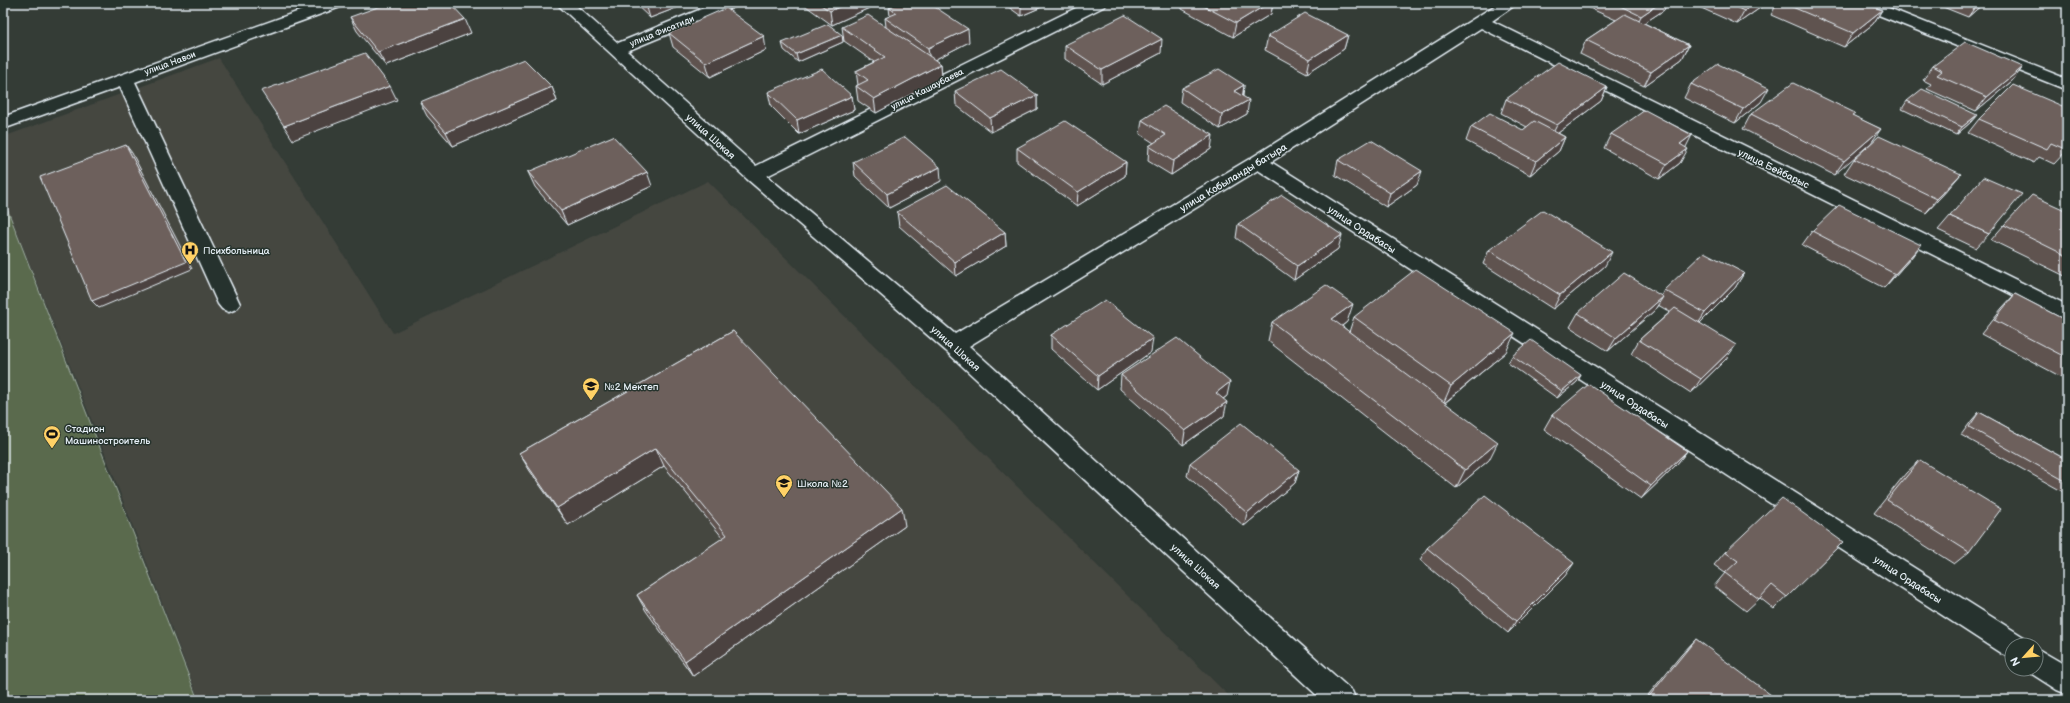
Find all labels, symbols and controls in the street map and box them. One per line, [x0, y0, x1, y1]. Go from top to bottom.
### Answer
street label: улица Фисатиди [628, 13, 696, 49]
street label: улица Навои [143, 49, 197, 78]
street label: улица Кашаубаева [889, 66, 966, 113]
street label: улица Шокая [683, 112, 738, 162]
street label: улица Кобыланды батыра [1178, 141, 1289, 215]
street label: улица Бейбарыс [1736, 146, 1811, 191]
street label: улица Ордабасы [1325, 203, 1398, 256]
hospital icon: Психбольница [180, 240, 200, 265]
place label: Психбольница [203, 245, 270, 257]
street label: улица Шокая [928, 324, 983, 374]
school or university icon: №2 Мектеп [581, 376, 601, 401]
street label: улица Ордабасы [1598, 378, 1671, 431]
place label: №2 Мектеп [604, 381, 659, 393]
place label: Стадион Машиностроитель [65, 423, 150, 447]
sports icon: Стадион Машиностроитель [42, 424, 62, 449]
school or university icon: Школа №2 [774, 473, 794, 498]
place label: Школа №2 [797, 478, 848, 490]
street label: улица Шокая [1168, 542, 1223, 592]
street label: улица Ордабасы [1871, 553, 1944, 606]
north arrow [2004, 637, 2044, 677]
text: N [2008, 655, 2023, 668]

